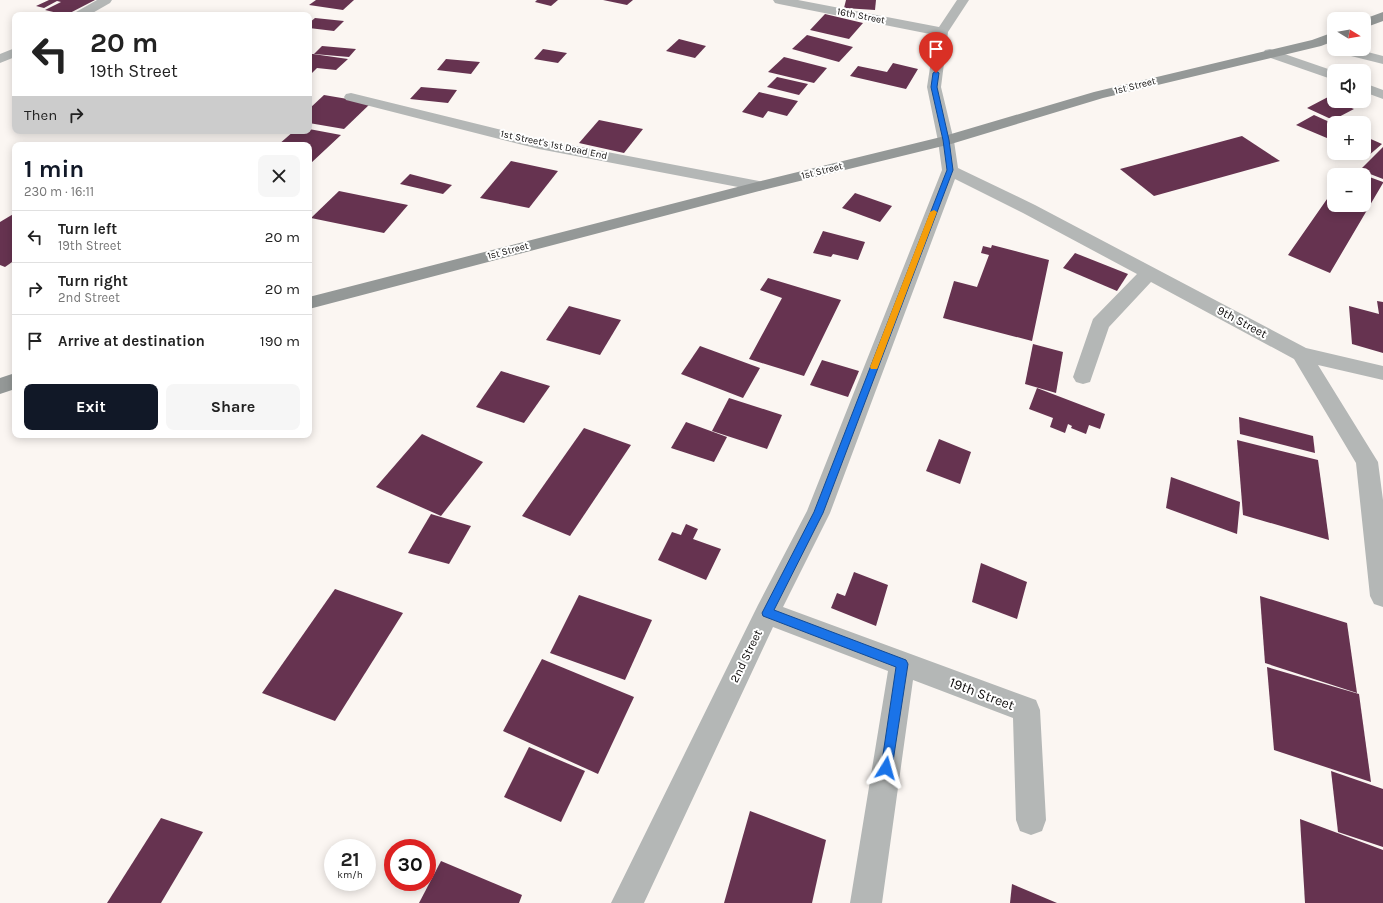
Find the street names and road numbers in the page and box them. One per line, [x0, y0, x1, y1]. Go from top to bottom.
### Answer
street label: 16th Street [836, 5, 886, 27]
street label: 1st Street [1113, 75, 1157, 97]
street label: 1st Street's 1st Dead End [499, 128, 609, 162]
street label: 1st Street [800, 160, 844, 182]
street label: 1st Street [486, 240, 530, 262]
street label: 9th Street [1215, 303, 1270, 341]
street label: 2nd Street [727, 627, 765, 685]
street label: 19th Street [947, 674, 1017, 714]

